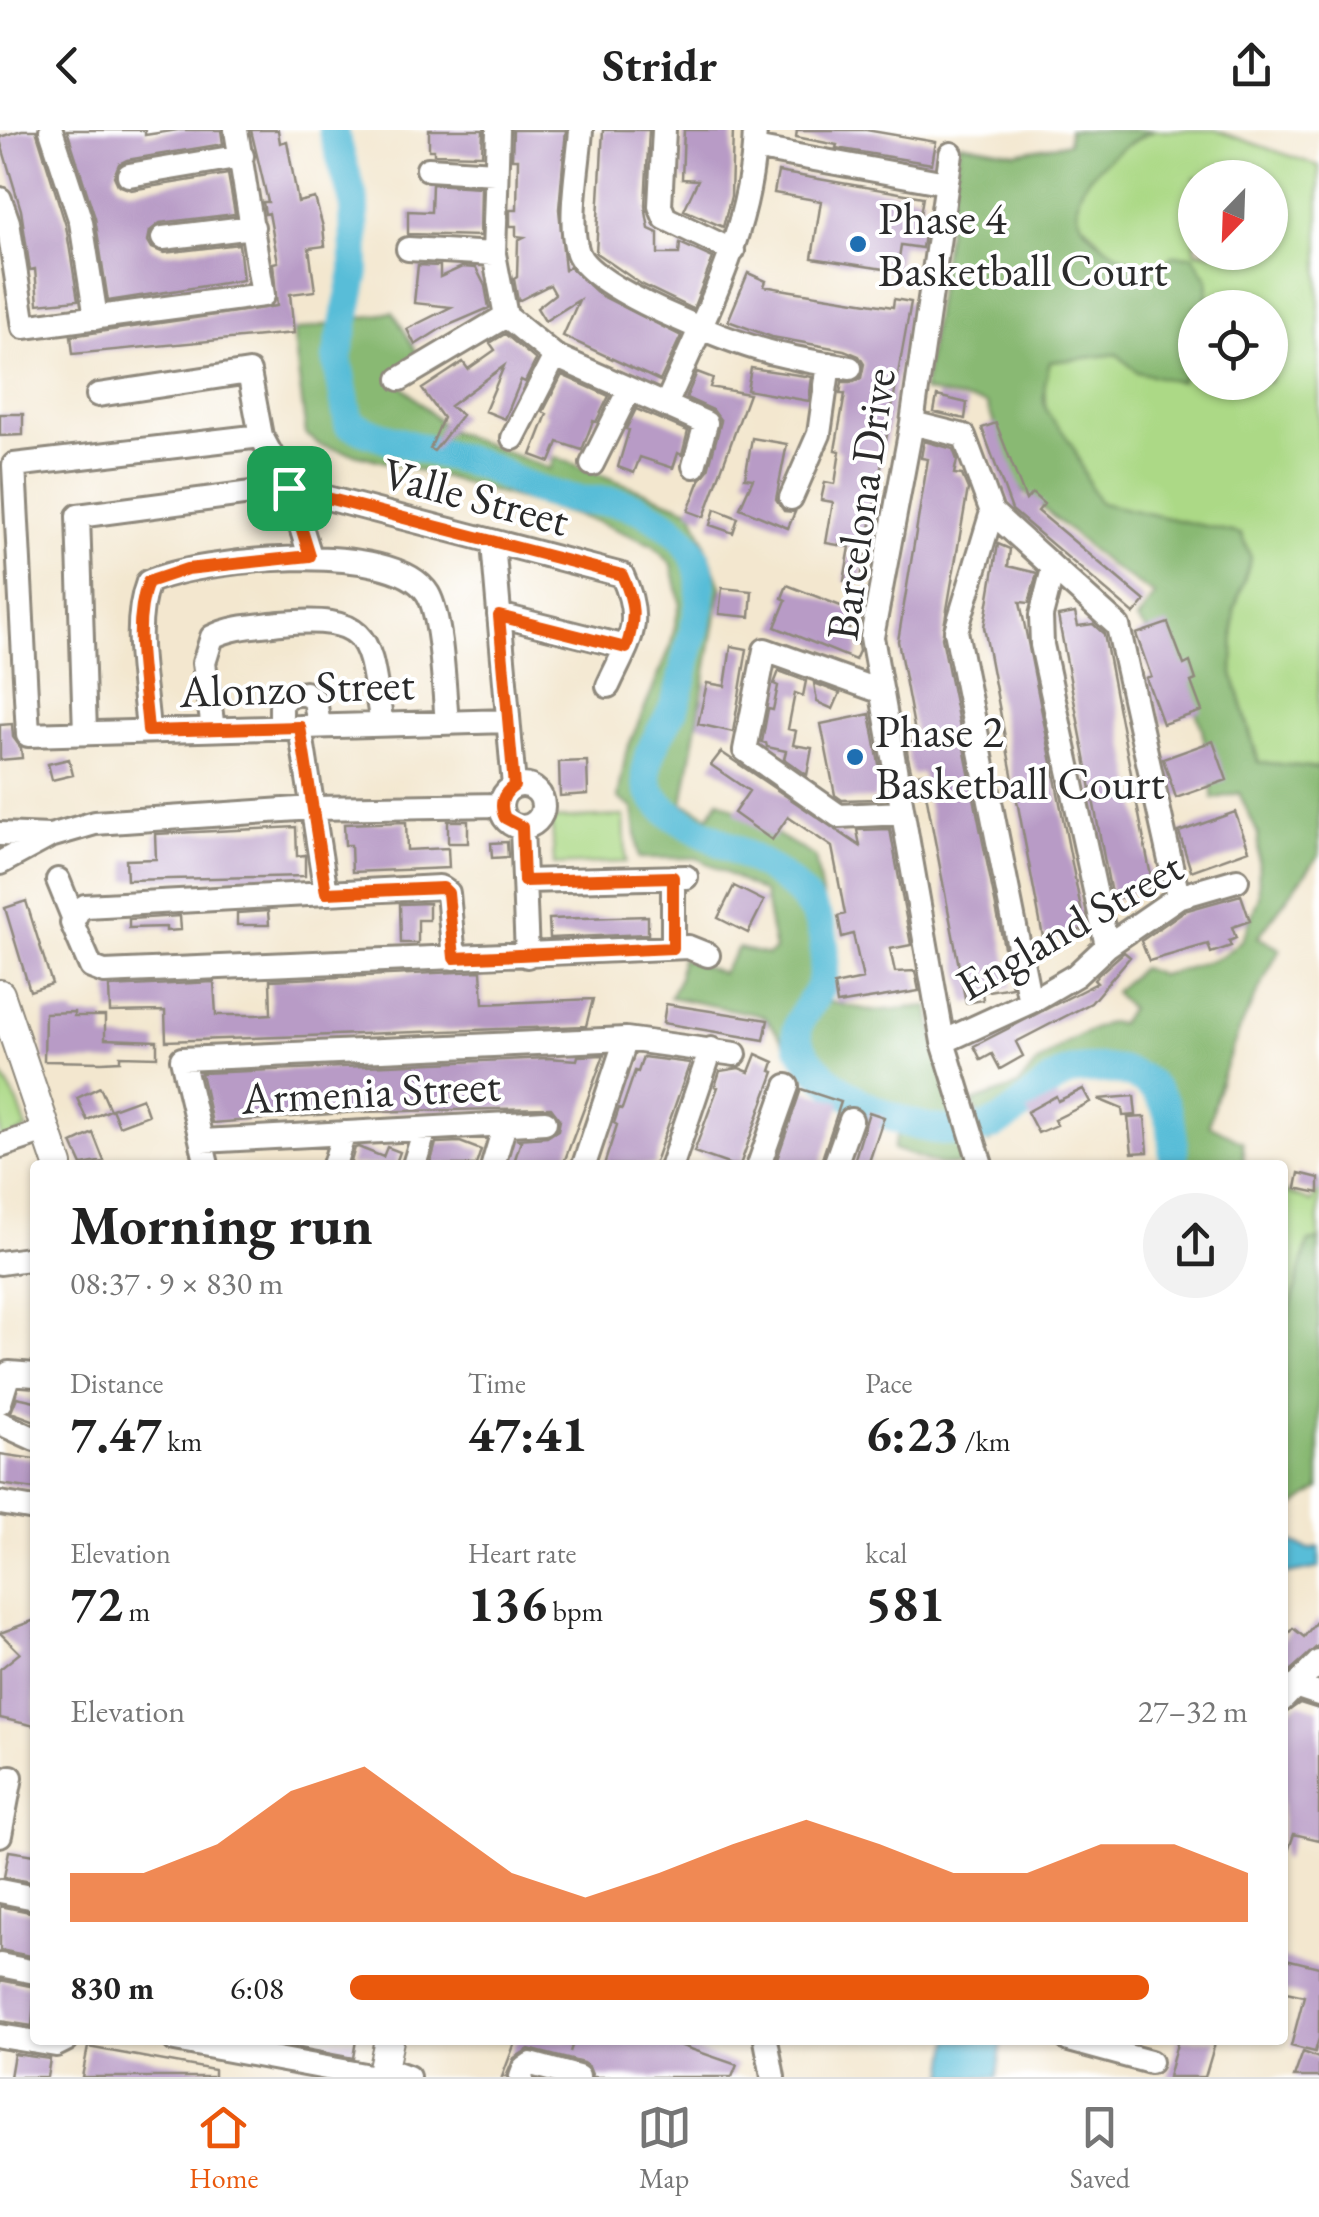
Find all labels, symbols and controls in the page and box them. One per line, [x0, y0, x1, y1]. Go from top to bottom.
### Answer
text: Stridr [602, 36, 717, 94]
icon: back [40, 38, 95, 93]
icon: share [1224, 38, 1279, 93]
north arrow [1178, 160, 1288, 270]
map controls [1178, 160, 1288, 400]
place label: Phase 4 Basketball Court [878, 189, 1168, 299]
marker: Phase 4 Basketball Court [847, 233, 869, 255]
button: locate [1178, 290, 1288, 400]
street label: Barcelona Drive [812, 364, 908, 644]
street label: Valle Street [376, 443, 576, 549]
pin [247, 446, 332, 531]
icon: arrive [262, 461, 317, 516]
street label: Alonzo Street [178, 654, 415, 720]
place label: Phase 2 Basketball Court [875, 702, 1165, 812]
marker: Phase 2 Basketball Court [844, 746, 866, 768]
street label: England Street [945, 837, 1193, 1013]
street label: Armenia Street [239, 1055, 502, 1127]
text: Morning run [70, 1189, 373, 1260]
button: share [1143, 1193, 1248, 1298]
text: 08:37 · 9 × 830 m [70, 1262, 283, 1304]
text: Distance [70, 1365, 164, 1401]
text: Time [468, 1365, 526, 1401]
text: Pace [865, 1365, 912, 1401]
text: 7.47 [70, 1401, 162, 1466]
text: 47:41 [468, 1401, 588, 1466]
text: 6:23 [865, 1401, 959, 1466]
text: km [162, 1423, 202, 1459]
text: /km [959, 1423, 1010, 1459]
text: Elevation [70, 1535, 171, 1571]
text: Heart rate [468, 1535, 576, 1571]
text: kcal [865, 1535, 907, 1571]
text: 72 [70, 1571, 123, 1636]
text: 136 [468, 1571, 547, 1636]
text: 581 [865, 1571, 945, 1636]
text: m [123, 1593, 150, 1629]
text: bpm [547, 1593, 603, 1629]
text: Elevation [70, 1690, 185, 1732]
text: 27–32 m [1138, 1690, 1248, 1732]
text: 830 m [70, 1967, 154, 2009]
text: 6:08 [230, 1967, 284, 2009]
tab: Home [189, 2100, 258, 2196]
tab: Map [637, 2100, 692, 2196]
tab: Saved [1070, 2100, 1130, 2196]

